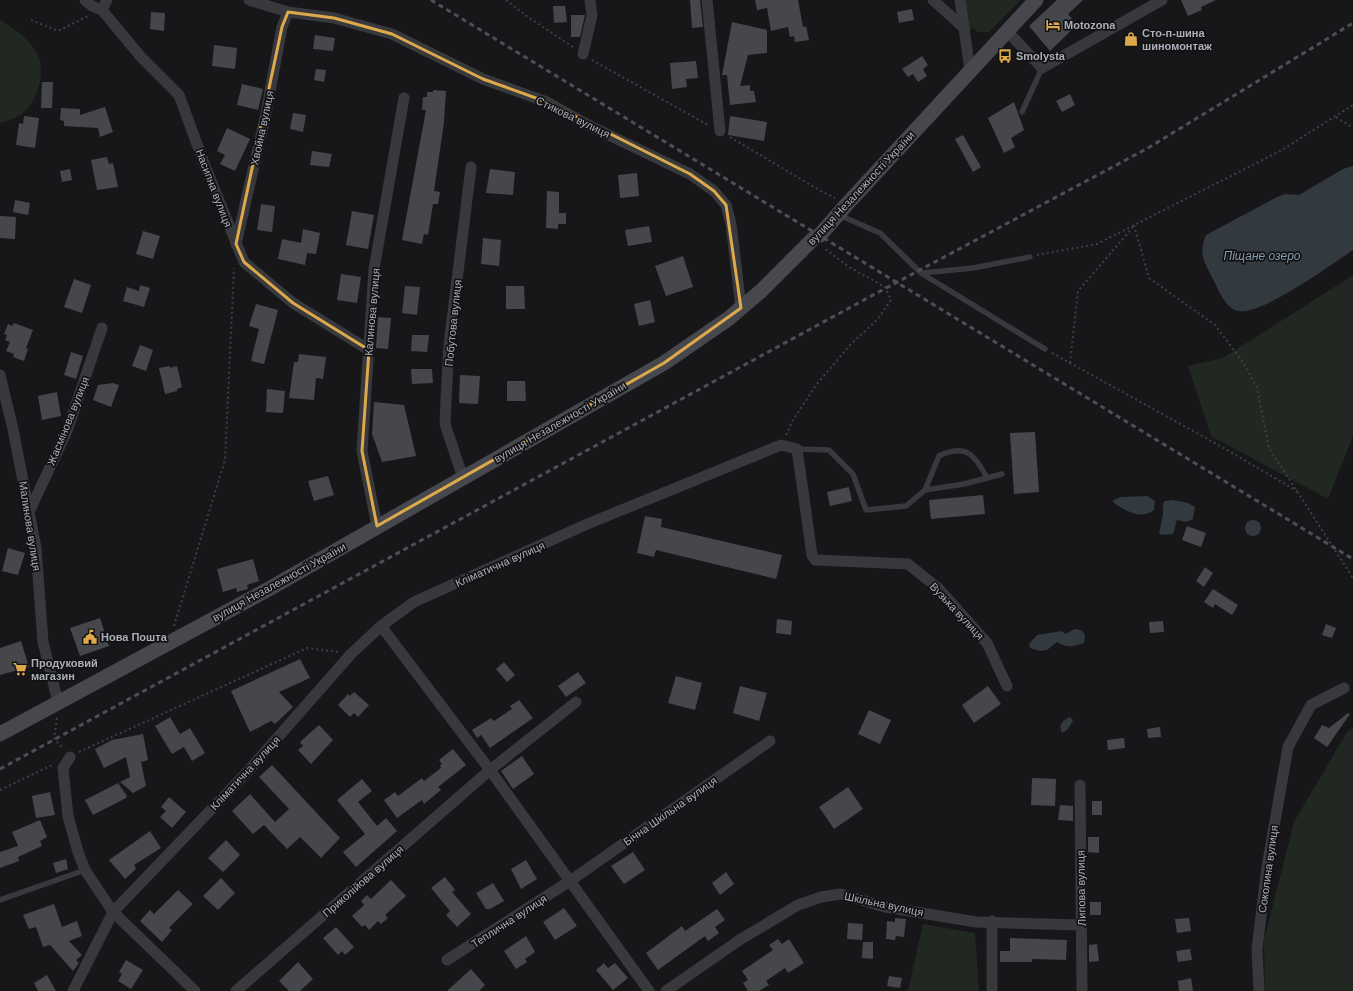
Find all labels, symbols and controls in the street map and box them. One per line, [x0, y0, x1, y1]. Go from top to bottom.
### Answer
hotel icon: Motozona [1045, 17, 1061, 33]
place label: Motozona [1064, 19, 1116, 31]
place label: Сто-п-шина шиномонтаж [1142, 27, 1212, 52]
shop icon: Сто-п-шина шиномонтаж [1123, 31, 1139, 47]
bus stop icon: Smolysta [997, 48, 1013, 64]
place label: Smolysta [1016, 50, 1066, 62]
street label: Хвойна вулиця [248, 89, 276, 167]
street label: Стикова вулиця [534, 94, 612, 140]
street label: вулиця Незалежності України [805, 129, 917, 247]
street label: Насипна вулиця [194, 147, 234, 229]
water label: Піщане озеро [1224, 249, 1301, 263]
street label: Калинова вулиця [362, 268, 382, 356]
street label: Побутова вулиця [442, 279, 464, 367]
street label: Жасмінова вулиця [45, 375, 91, 467]
street label: вулиця Незалежності України [492, 379, 628, 465]
street label: Малинова вулиця [17, 480, 43, 572]
street label: Кліматична вулиця [453, 539, 547, 589]
street label: вулиця Незалежності України [210, 540, 348, 624]
street label: Вузька вулиця [928, 580, 986, 642]
public building icon: Нова Пошта [82, 629, 98, 645]
place label: Нова Пошта [101, 631, 168, 643]
place label: Продуковий магазин [31, 657, 98, 682]
supermarket icon: Продуковий магазин [12, 661, 28, 677]
street label: Кліматична вулиця [208, 734, 282, 812]
street label: Бічна Шкільна вулиця [621, 774, 719, 848]
street label: Соколина вулиця [1256, 824, 1280, 914]
street label: Приколійова вулиця [320, 843, 406, 919]
street label: Липова вулиця [1074, 850, 1088, 926]
street label: Шкільна вулиця [843, 890, 925, 918]
street label: Теплична вулиця [469, 892, 549, 950]

